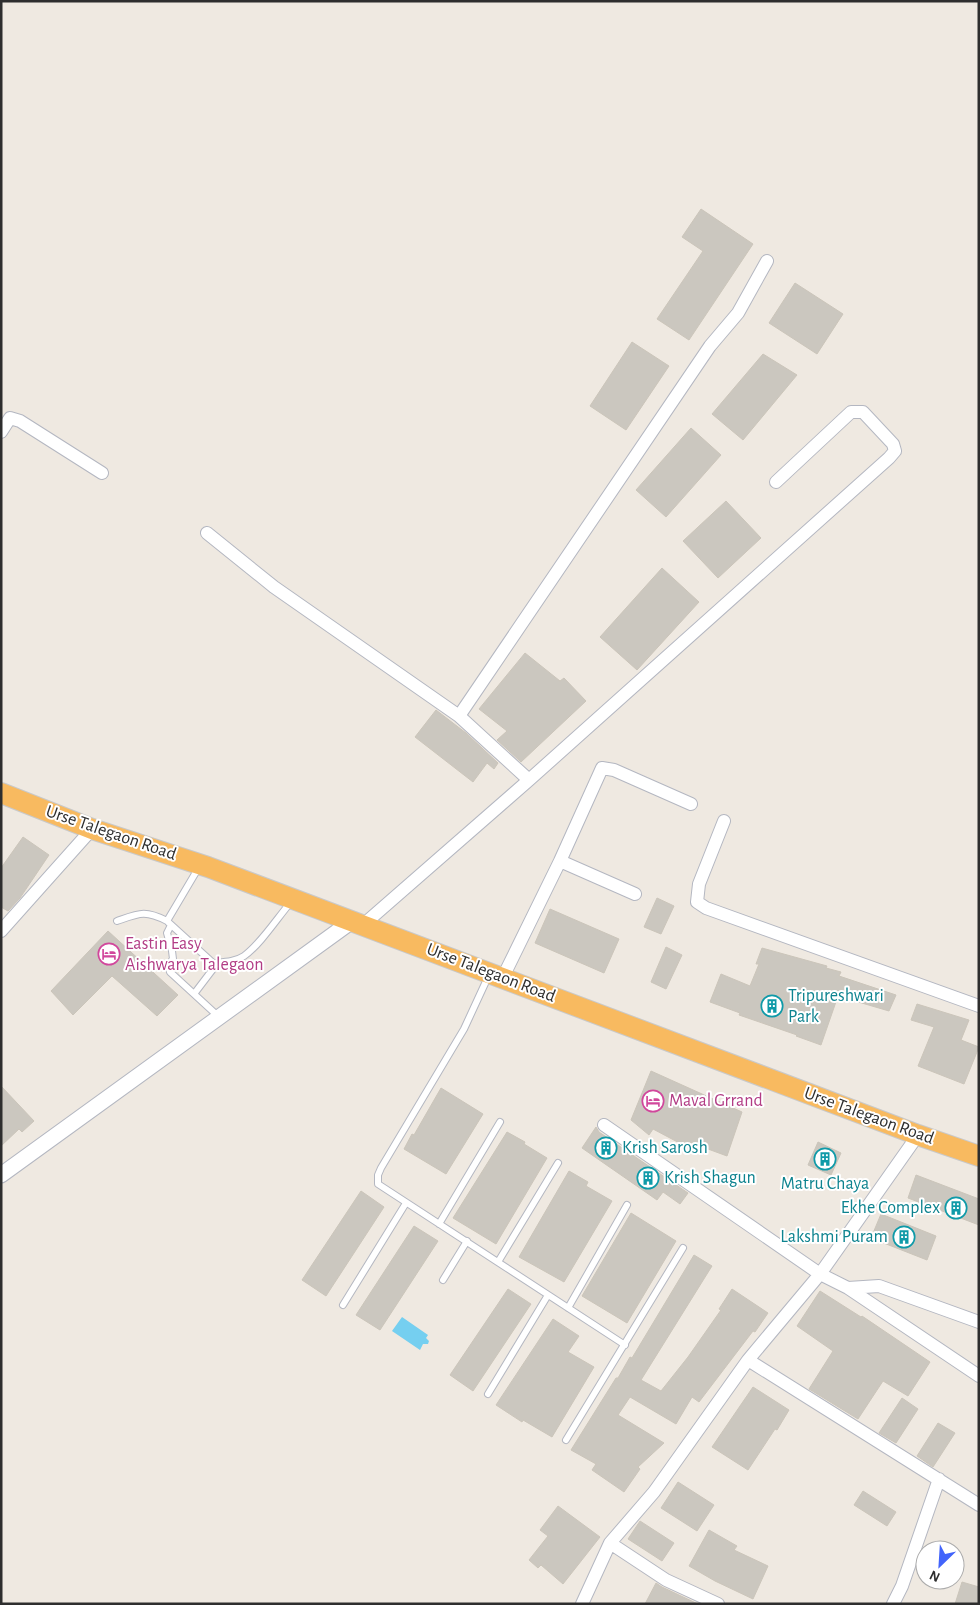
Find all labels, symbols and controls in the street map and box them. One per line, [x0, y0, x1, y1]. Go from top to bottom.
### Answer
street label: Urse Talegaon Road [43, 802, 179, 864]
place label: Eastin Easy Aishwarya Talegaon [125, 935, 263, 974]
street label: Urse Talegaon Road [424, 940, 558, 1006]
hotel icon: Eastin Easy Aishwarya Talegaon [97, 942, 121, 966]
place label: Tripureshwari Park [788, 987, 884, 1026]
building icon: Tripureshwari Park [760, 994, 784, 1018]
street label: Urse Talegaon Road [802, 1084, 936, 1148]
hotel icon: Maval Grrand [641, 1089, 665, 1113]
place label: Maval Grrand [669, 1092, 763, 1110]
building icon: Krish Sarosh [594, 1136, 618, 1160]
place label: Krish Sarosh [622, 1139, 708, 1157]
building icon: Matru Chaya [813, 1147, 837, 1171]
building icon: Krish Shagun [636, 1166, 660, 1190]
place label: Krish Shagun [664, 1169, 756, 1187]
place label: Matru Chaya [781, 1175, 869, 1193]
building icon: Ekhe Complex [944, 1196, 968, 1220]
place label: Ekhe Complex [841, 1199, 940, 1217]
building icon: Lakshmi Puram [892, 1225, 916, 1249]
place label: Lakshmi Puram [780, 1228, 888, 1246]
north arrow [915, 1540, 965, 1590]
text: N [928, 1567, 942, 1584]

